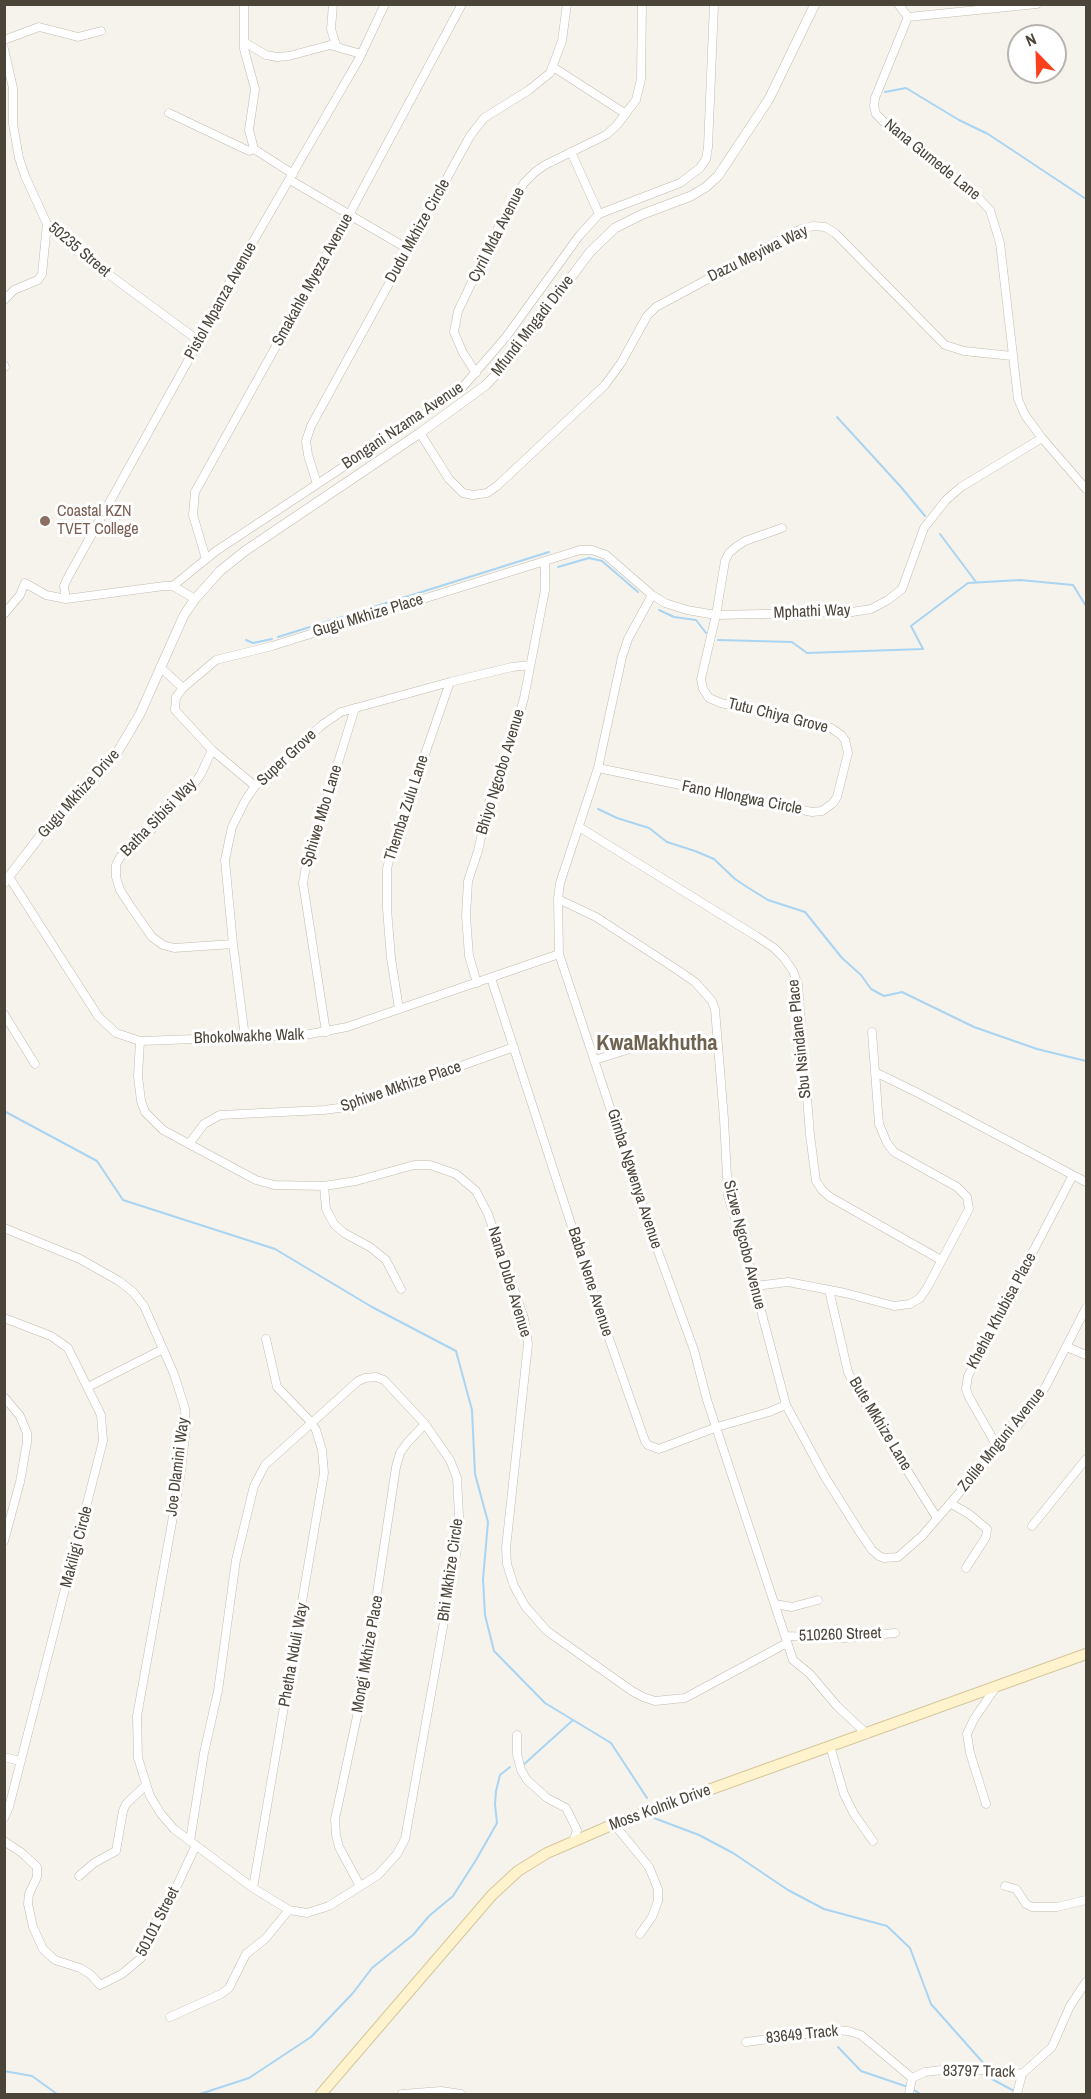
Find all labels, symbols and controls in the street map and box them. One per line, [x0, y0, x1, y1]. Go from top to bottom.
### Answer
north arrow [1007, 24, 1067, 84]
text: N [1022, 27, 1039, 51]
street label: Nana Gumede Lane [880, 115, 984, 205]
street label: Dudu Mkhize Circle [382, 176, 454, 286]
street label: Cyril Mda Avenue [465, 184, 529, 286]
street label: Smakahle Myeza Avenue [269, 210, 357, 350]
street label: 50235 Street [44, 218, 114, 282]
street label: Dazu Meyiwa Way [705, 222, 811, 286]
street label: Pistol Mpanza Avenue [181, 239, 261, 363]
street label: Mfundi Mngadi Drive [488, 272, 578, 380]
street label: Bongani Nzama Avenue [339, 378, 467, 474]
place label: Coastal KZN TVET College [57, 502, 139, 540]
marker: Coastal KZN TVET College [38, 514, 52, 528]
street label: Gugu Mkhize Place [310, 590, 426, 642]
street label: Mphathi Way [773, 601, 851, 623]
street label: Tutu Chiya Grove [726, 694, 830, 738]
street label: Bhiyo Ngcobo Avenue [473, 707, 529, 837]
street label: Super Grove [253, 726, 321, 790]
street label: Gugu Mkhize Drive [34, 746, 124, 842]
street label: Themba Zulu Lane [381, 753, 433, 863]
street label: Sphiwe Mbo Lane [297, 763, 347, 869]
street label: Batha Sibisi Way [117, 775, 201, 861]
street label: Fano Hlongwa Circle [680, 777, 804, 819]
street label: Sbu Nsindane Place [784, 979, 816, 1099]
street label: Bhokolwakhe Walk [194, 1025, 304, 1049]
district label: KwaMakhutha [596, 1031, 718, 1057]
street label: Sphiwe Mkhize Place [338, 1057, 464, 1117]
street label: Gimba Ngwenya Avenue [602, 1107, 666, 1251]
street label: Sizwe Ngcobo Avenue [719, 1178, 769, 1312]
street label: Nana Dube Avenue [483, 1225, 535, 1339]
street label: Baba Nene Avenue [563, 1225, 617, 1339]
street label: Khehla Khubisa Place [963, 1249, 1041, 1373]
street label: Bute Mkhize Lane [845, 1374, 915, 1474]
street label: Zolile Mnguni Avenue [954, 1384, 1050, 1496]
street label: Joe Dlamini Way [162, 1416, 194, 1518]
street label: Makiligi Circle [57, 1504, 97, 1590]
street label: Bhi Mkhize Circle [434, 1517, 468, 1623]
street label: Mongi Mkhize Place [348, 1594, 388, 1714]
street label: Phetha Nduli Way [275, 1602, 313, 1708]
street label: 510260 Street [798, 1624, 882, 1646]
street label: Moss Kolnik Drive [607, 1781, 713, 1835]
street label: 50101 Street [132, 1884, 184, 1960]
street label: 83649 Track [765, 2022, 839, 2048]
street label: 83797 Track [943, 2062, 1015, 2082]

